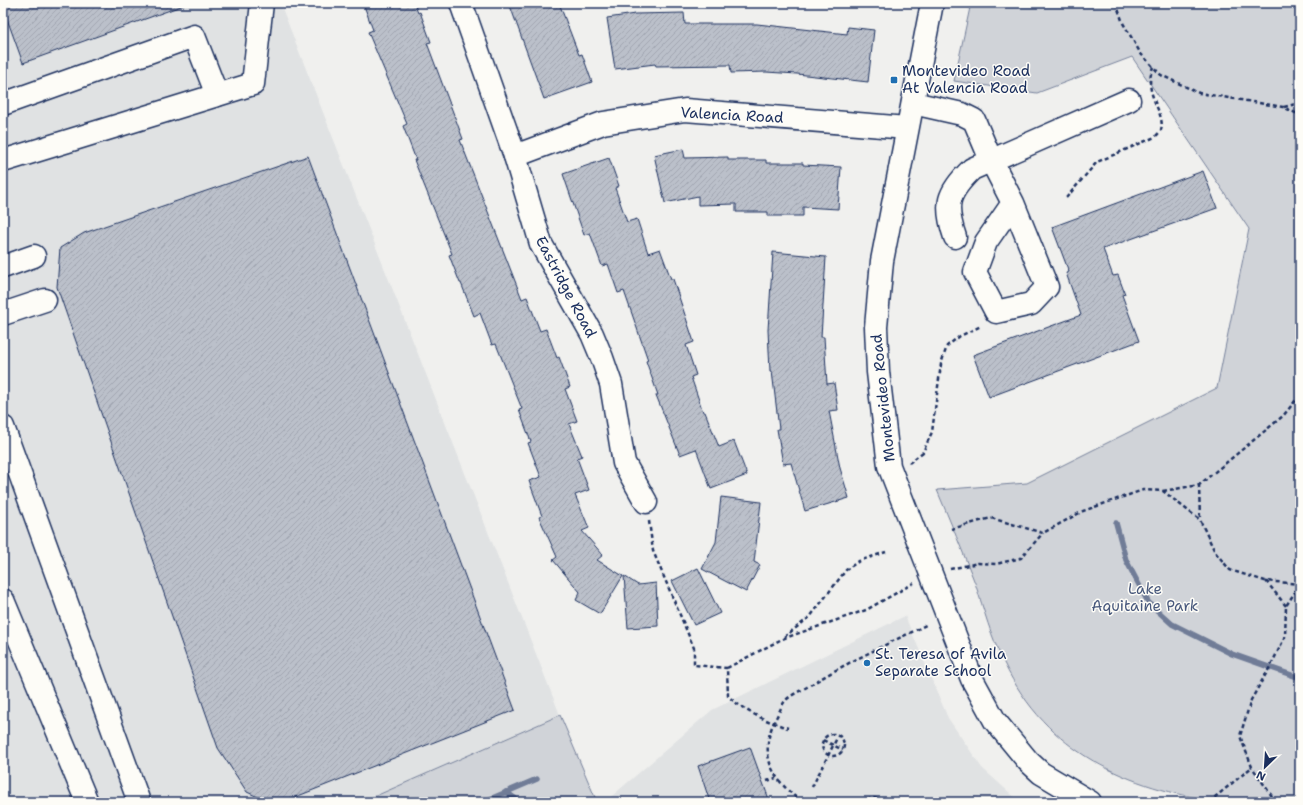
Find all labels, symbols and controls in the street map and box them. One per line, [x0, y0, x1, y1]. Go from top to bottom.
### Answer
place label: Montevideo Road At Valencia Road [902, 61, 1031, 98]
marker: Montevideo Road At Valencia Road [889, 75, 899, 85]
street label: Valencia Road [680, 102, 785, 128]
street label: Eastridge Road [531, 233, 601, 342]
street label: Montevideo Road [866, 333, 900, 463]
park label: Lake Aquitaine Park [1092, 579, 1198, 616]
place label: St. Teresa of Avila Separate School [875, 644, 1007, 681]
marker: St. Teresa of Avila Separate School [862, 658, 872, 668]
north arrow [1245, 747, 1285, 787]
text: N [1254, 767, 1268, 784]

